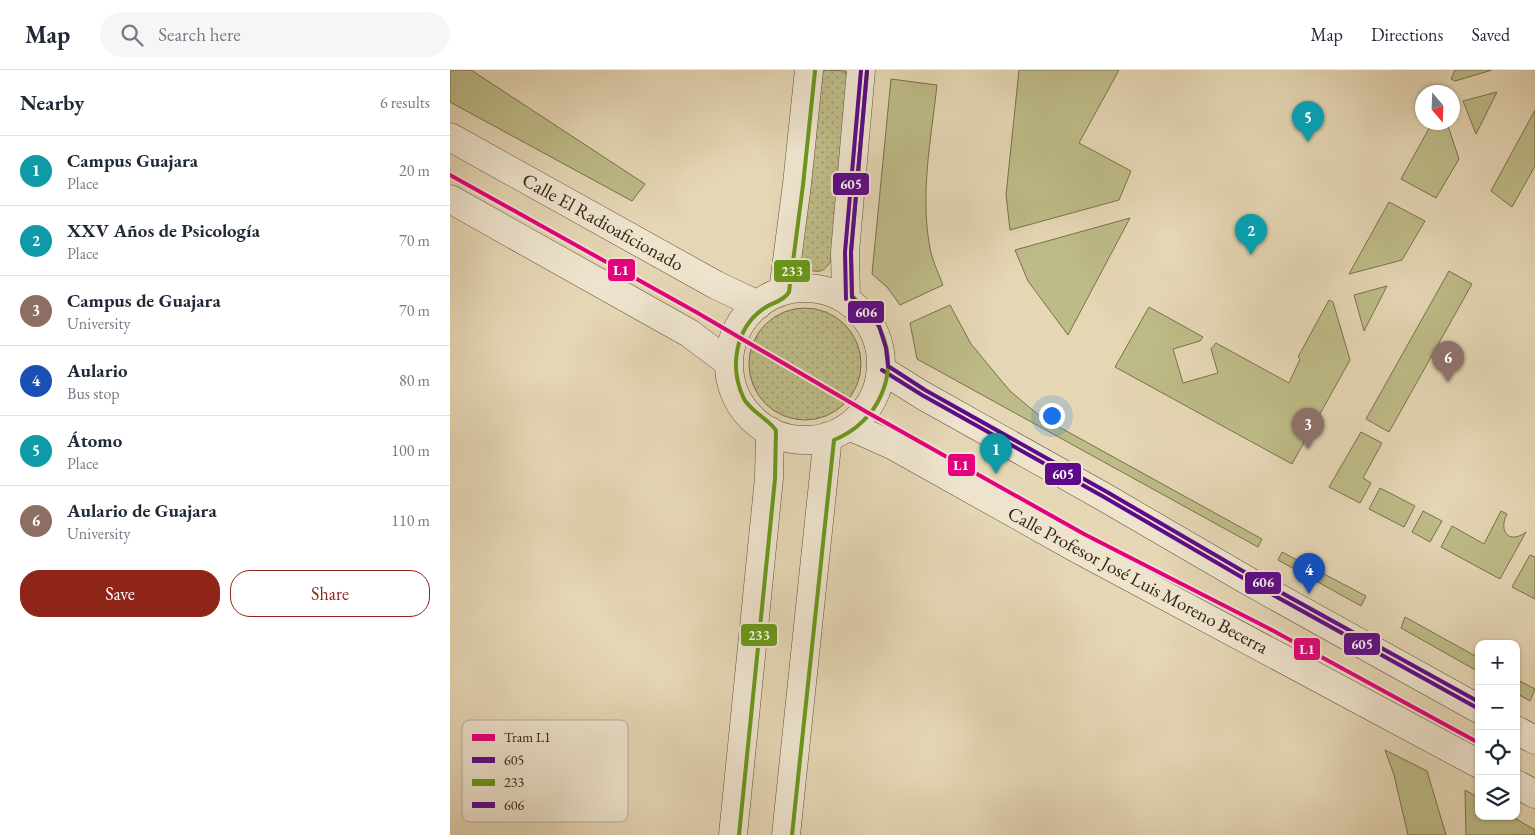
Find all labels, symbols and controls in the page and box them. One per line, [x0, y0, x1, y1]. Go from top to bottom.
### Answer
search box [100, 12, 450, 57]
text: Map [25, 19, 70, 50]
icon: search [118, 21, 146, 49]
text: Search here [158, 22, 241, 47]
text: Map [1311, 23, 1343, 46]
text: Directions [1371, 23, 1443, 46]
text: Saved [1471, 23, 1510, 46]
north arrow [1415, 85, 1460, 130]
text: Nearby [20, 89, 84, 116]
text: 6 results [380, 92, 430, 113]
pin: 5 [1292, 101, 1324, 142]
text: Campus Guajara [67, 148, 198, 173]
text: 1 [32, 160, 40, 181]
text: 20 m [399, 160, 430, 181]
street label: Calle El Radioaficionado [518, 167, 688, 277]
line badge: 605 [832, 172, 870, 196]
text: Place [67, 173, 99, 194]
text: 605 [840, 175, 862, 193]
pin: 2 [1235, 214, 1267, 255]
text: XXV Años de Psicología [67, 218, 260, 243]
text: 2 [32, 230, 40, 251]
text: 70 m [399, 230, 430, 251]
text: Place [67, 243, 99, 264]
line badge: L1 [607, 258, 636, 282]
line badge: 233 [773, 259, 811, 283]
text: L1 [613, 261, 629, 279]
text: 233 [781, 262, 803, 280]
text: Campus de Guajara [67, 288, 221, 313]
text: 3 [32, 300, 40, 321]
text: 70 m [399, 300, 430, 321]
line badge: 606 [847, 300, 885, 324]
text: 606 [855, 303, 878, 321]
text: University [67, 313, 131, 334]
pin: 6 [1432, 341, 1464, 382]
text: Aulario [67, 358, 128, 383]
text: 4 [32, 370, 40, 391]
text: 80 m [399, 370, 430, 391]
text: Bus stop [67, 383, 120, 404]
your location [1039, 403, 1065, 429]
pin: 3 [1292, 408, 1324, 449]
text: Átomo [67, 428, 122, 453]
pin: 1 [980, 433, 1012, 474]
text: 5 [32, 440, 40, 461]
text: 100 m [391, 440, 430, 461]
text: Place [67, 453, 99, 474]
line badge: L1 [947, 453, 976, 477]
text: L1 [953, 456, 969, 474]
line badge: 605 [1044, 462, 1082, 486]
text: 605 [1052, 465, 1074, 483]
text: Aulario de Guajara [67, 498, 217, 523]
street label: Calle Profesor José Luis Moreno Becerra [1003, 500, 1273, 660]
text: 6 [32, 510, 40, 531]
text: 110 m [391, 510, 430, 531]
text: University [67, 523, 131, 544]
pin: 4 [1293, 553, 1325, 594]
button: Save [20, 570, 220, 617]
button: Share [230, 570, 430, 617]
line badge: 606 [1244, 571, 1282, 595]
text: 606 [1252, 573, 1275, 591]
line badge: 233 [740, 623, 778, 647]
text: 233 [748, 626, 770, 644]
line badge: 605 [1343, 632, 1381, 656]
text: 605 [1351, 635, 1373, 653]
line badge: L1 [1293, 637, 1321, 661]
text: L1 [1299, 640, 1315, 658]
map controls [1475, 640, 1520, 820]
button: + [1475, 640, 1520, 685]
button: − [1475, 685, 1520, 730]
legend [462, 720, 628, 822]
text: Tram L1 [504, 728, 551, 746]
button: locate [1475, 730, 1520, 775]
text: 605 [504, 751, 524, 769]
text: 233 [504, 773, 524, 791]
button: layers [1475, 775, 1520, 820]
text: 606 [504, 796, 524, 814]

